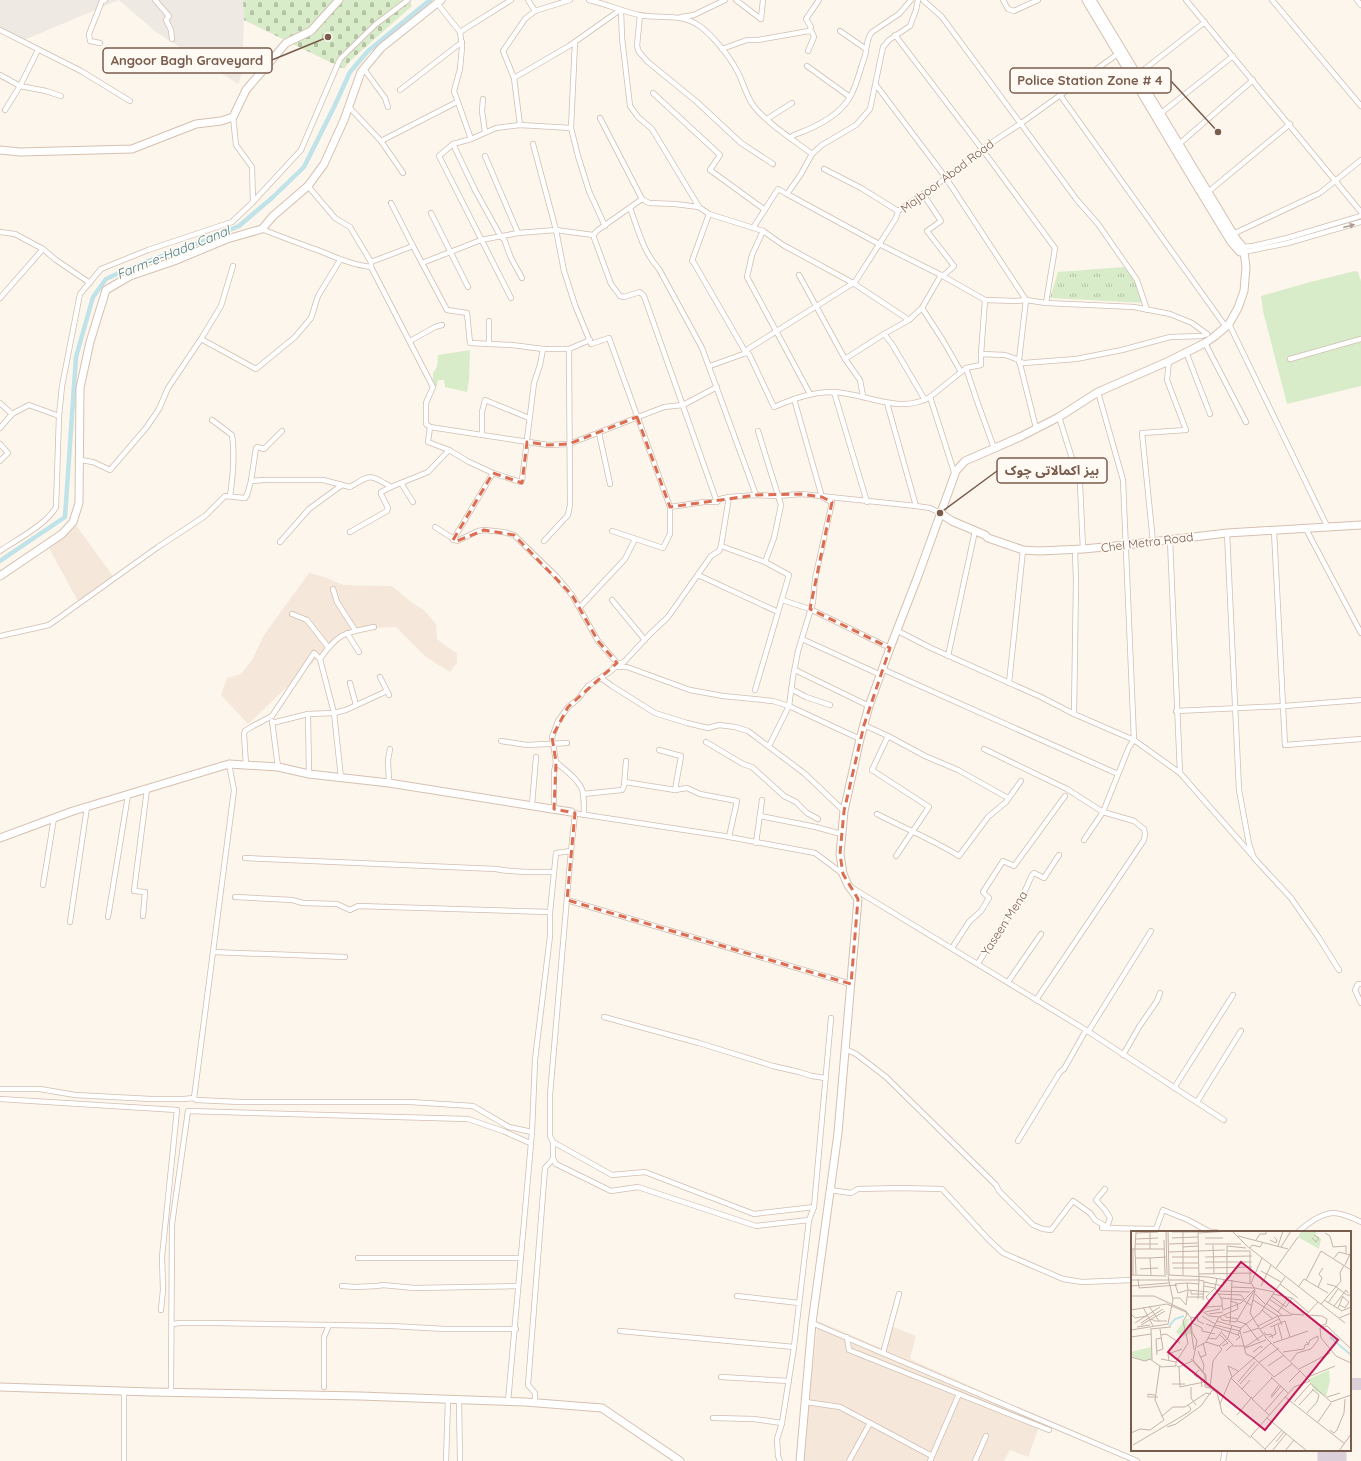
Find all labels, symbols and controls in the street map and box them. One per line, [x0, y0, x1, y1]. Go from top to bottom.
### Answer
callout: Angoor Bagh Graveyard [103, 48, 272, 73]
text: Angoor Bagh Graveyard [111, 52, 263, 68]
callout: Police Station Zone # 4 [1010, 68, 1171, 93]
text: Police Station Zone # 4 [1017, 72, 1163, 88]
street label: Majboor Abad Road [897, 136, 997, 216]
water label: Farm-e-Hada Canal [114, 221, 234, 282]
one-way arrow [1343, 222, 1356, 228]
callout: بیز اکمالاتی چوک [997, 458, 1107, 483]
text: بیز اکمالاتی چوک [1005, 462, 1099, 479]
street label: Chel Metra Road [1100, 529, 1194, 555]
street label: Yaseen Mena [978, 888, 1030, 958]
inset map [1131, 1231, 1351, 1451]

